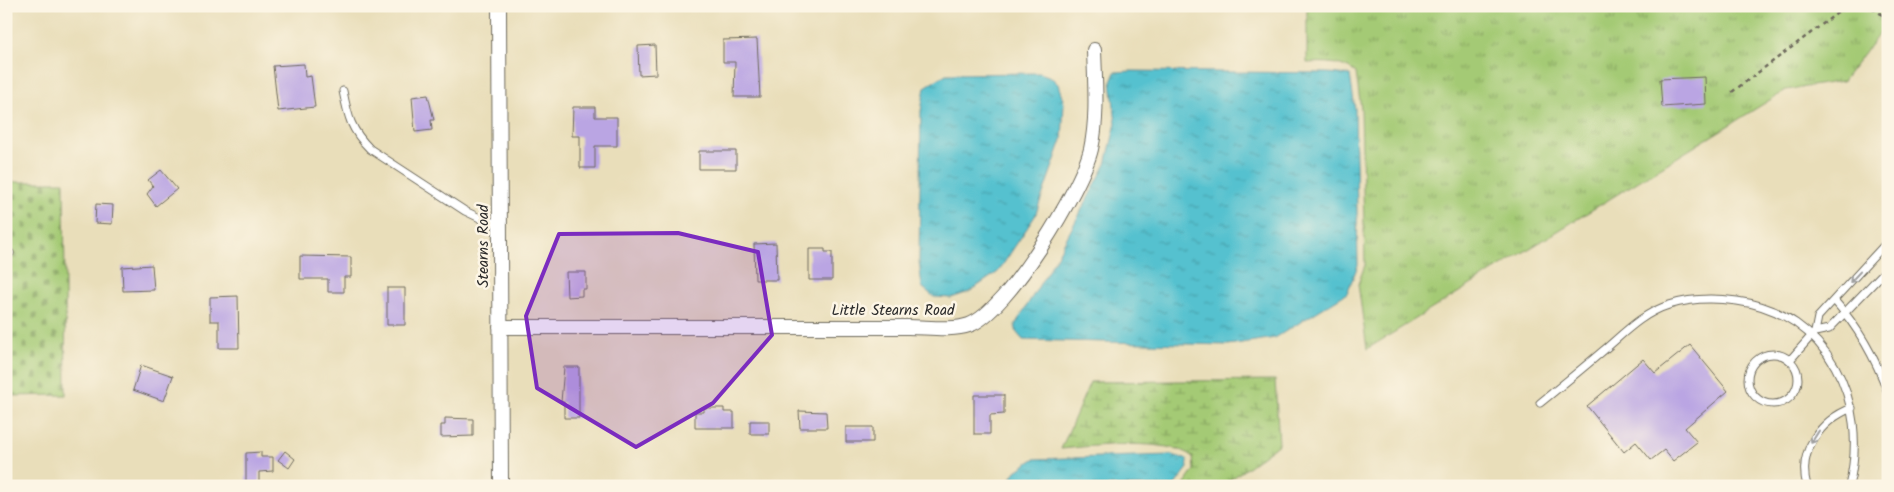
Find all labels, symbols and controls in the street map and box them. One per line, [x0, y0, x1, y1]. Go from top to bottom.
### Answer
street label: Stearns Road [472, 204, 496, 288]
one-way arrow [1849, 271, 1861, 284]
street label: Little Stearns Road [832, 299, 955, 323]
one-way arrow [1809, 430, 1819, 444]

